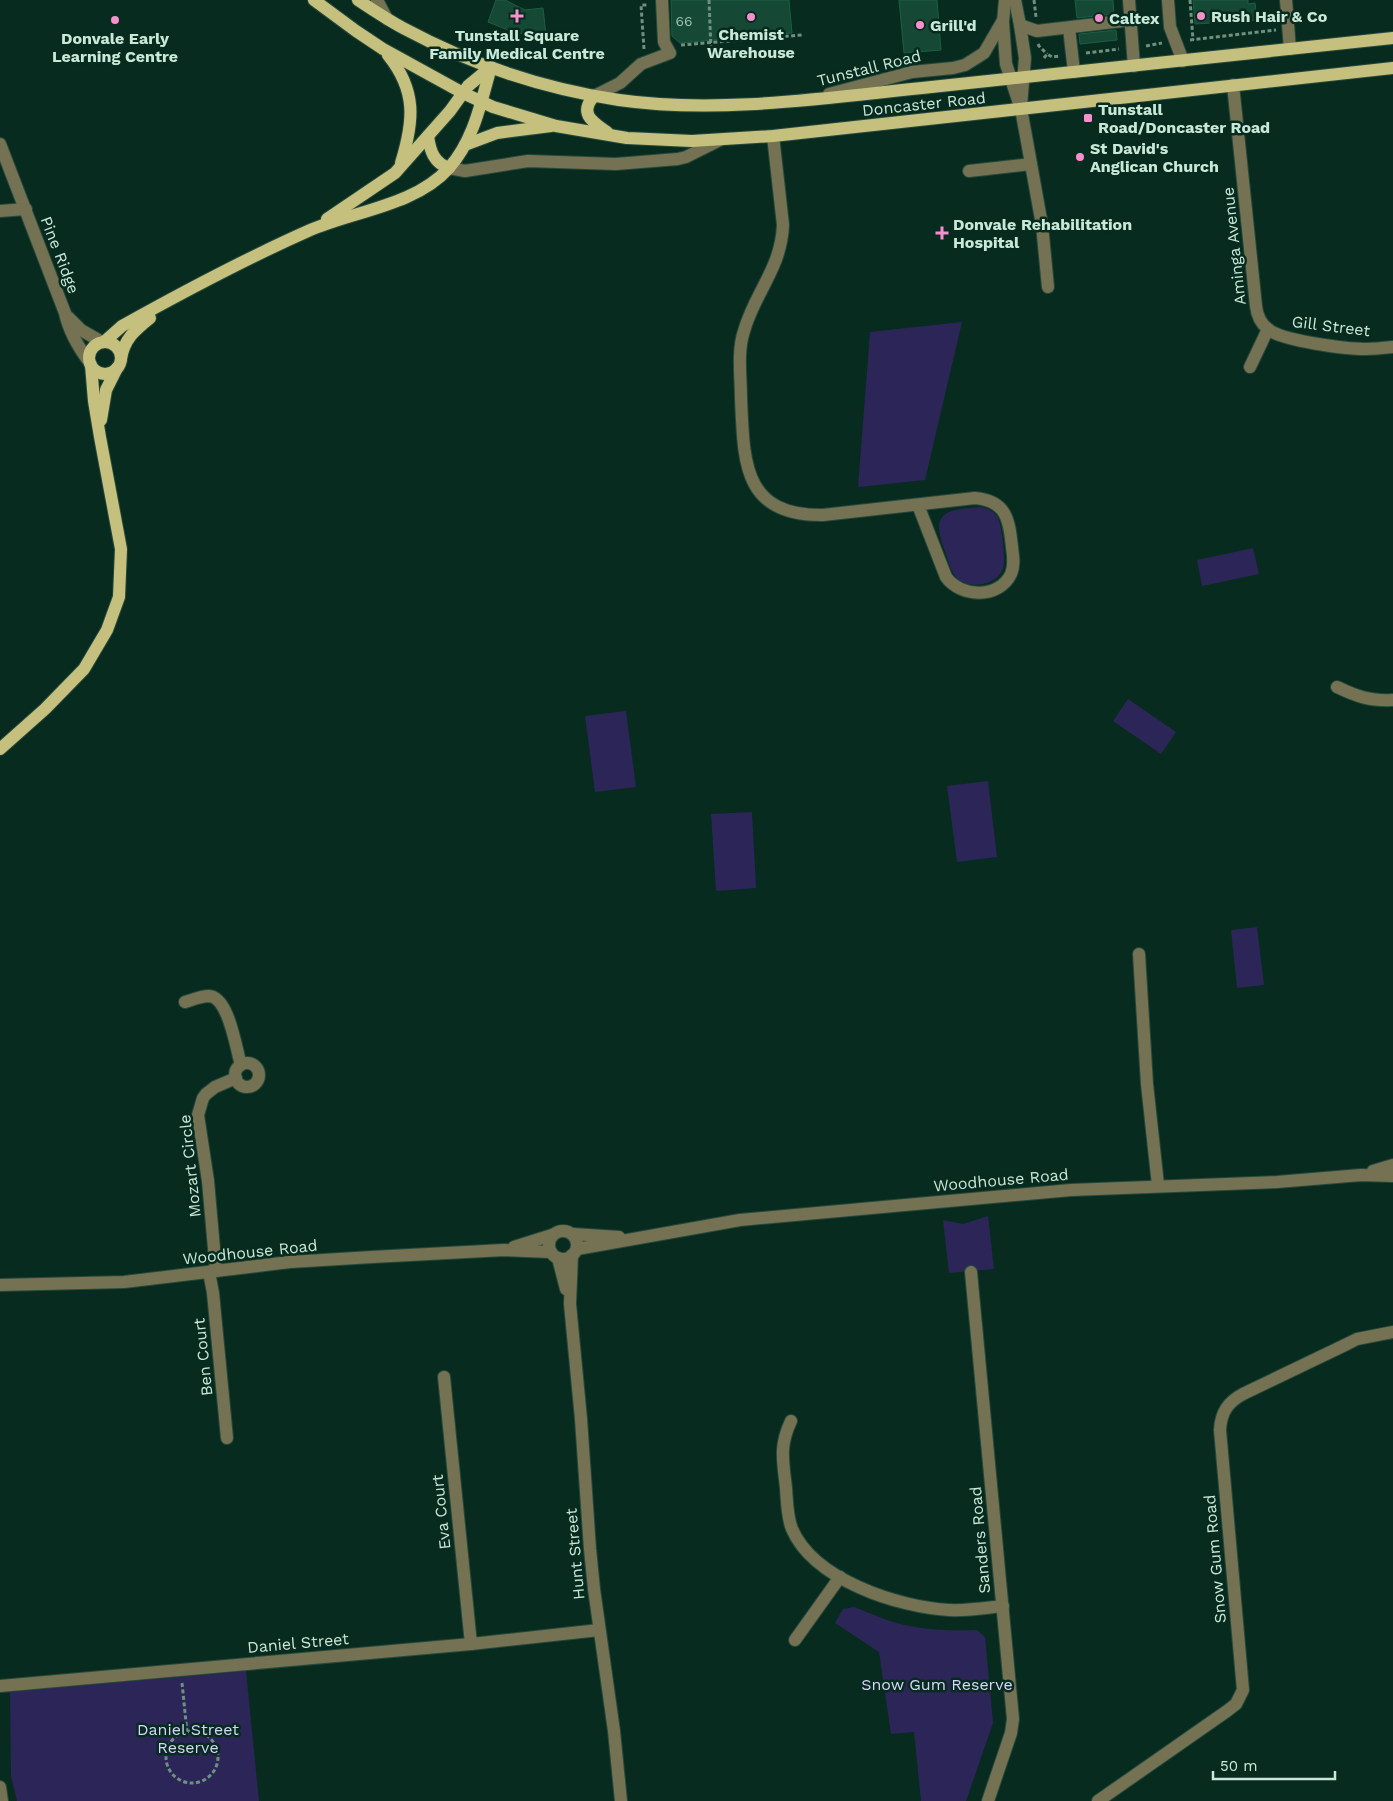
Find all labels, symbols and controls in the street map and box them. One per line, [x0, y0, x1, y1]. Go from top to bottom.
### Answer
place label: Rush Hair & Co [1211, 7, 1328, 26]
marker: Tunstall Square Family Medical Centre [510, 9, 524, 23]
place label: Caltex [1109, 9, 1160, 28]
marker: Rush Hair & Co [1195, 10, 1207, 22]
marker: Chemist Warehouse [745, 11, 757, 23]
marker: Caltex [1093, 12, 1105, 24]
house number: 66 [675, 13, 693, 29]
marker: Donvale Early Learning Centre [109, 14, 121, 26]
place label: Grill'd [930, 16, 977, 35]
marker: Grill'd [914, 19, 926, 31]
place label: Chemist Warehouse [707, 25, 795, 62]
place label: Tunstall Square Family Medical Centre [429, 26, 605, 63]
place label: Donvale Early Learning Centre [52, 29, 178, 66]
street label: Tunstall Road [815, 46, 923, 90]
street label: Doncaster Road [861, 88, 987, 120]
place label: Tunstall Road/Doncaster Road [1098, 100, 1270, 137]
marker: Tunstall Road/Doncaster Road [1082, 112, 1094, 124]
place label: St David's Anglican Church [1090, 139, 1219, 176]
marker: St David's Anglican Church [1074, 151, 1086, 163]
street label: Aminga Avenue [1218, 186, 1250, 306]
street label: Pine Ridge [37, 214, 83, 296]
place label: Donvale Rehabilitation Hospital [953, 215, 1132, 252]
marker: Donvale Rehabilitation Hospital [935, 226, 949, 240]
street label: Gill Street [1291, 312, 1371, 340]
street label: Mozart Circle [175, 1114, 205, 1218]
street label: Woodhouse Road [933, 1165, 1069, 1195]
street label: Woodhouse Road [182, 1235, 318, 1269]
street label: Ben Court [189, 1317, 217, 1397]
street label: Eva Court [428, 1473, 454, 1550]
street label: Sanders Road [966, 1486, 994, 1594]
street label: Snow Gum Road [1200, 1494, 1230, 1624]
street label: Hunt Street [562, 1507, 588, 1600]
street label: Daniel Street [246, 1629, 350, 1657]
park label: Snow Gum Reserve [861, 1675, 1013, 1694]
park label: Daniel Street Reserve [137, 1720, 239, 1757]
scale bar [1213, 1748, 1336, 1780]
text: 50 m [1220, 1757, 1257, 1775]

